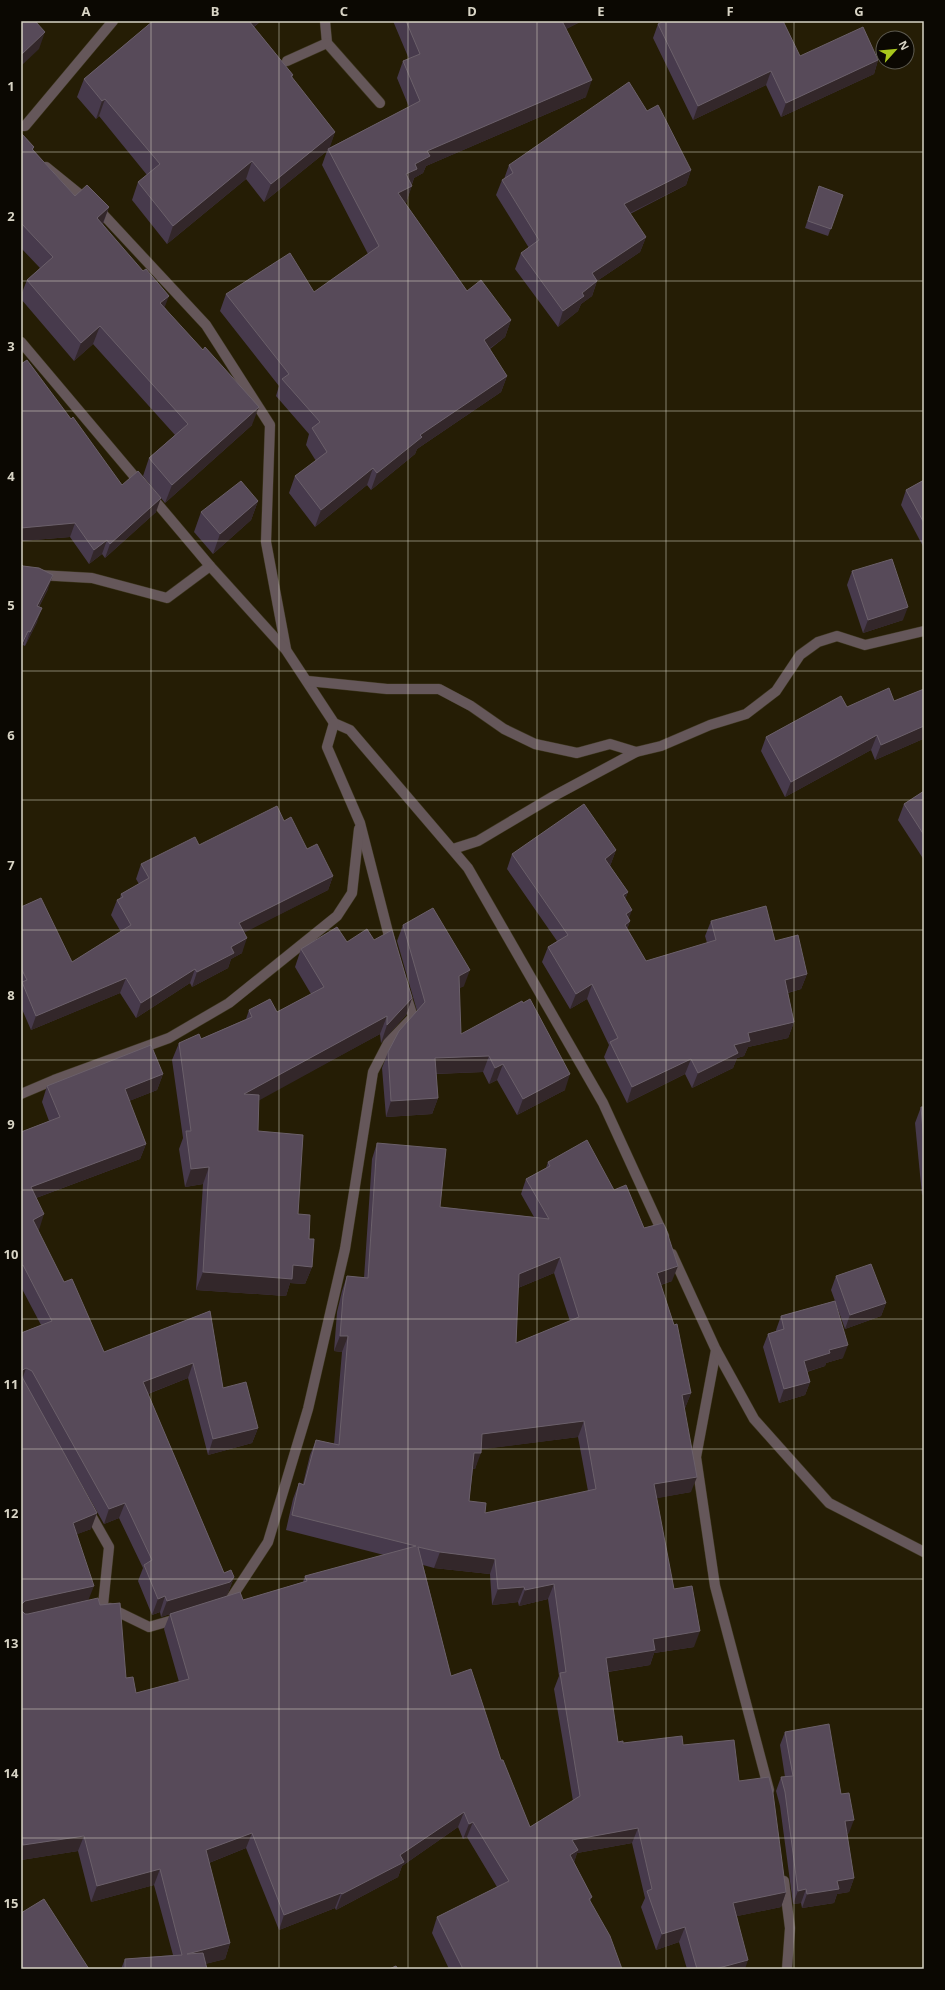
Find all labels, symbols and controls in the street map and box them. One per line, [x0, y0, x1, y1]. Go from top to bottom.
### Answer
text: A [82, 2, 91, 20]
text: B [211, 2, 219, 20]
text: C [340, 2, 348, 20]
text: D [467, 2, 477, 20]
text: E [597, 2, 605, 20]
text: F [726, 2, 734, 20]
text: G [854, 2, 864, 20]
north arrow [875, 30, 915, 70]
text: N [896, 38, 913, 53]
text: 1 [7, 77, 15, 95]
text: 2 [7, 207, 15, 225]
text: 3 [7, 337, 15, 355]
text: 4 [7, 467, 15, 485]
text: 5 [7, 596, 15, 614]
text: 6 [7, 726, 15, 744]
text: 7 [7, 856, 15, 874]
text: 8 [7, 986, 15, 1004]
text: 9 [7, 1115, 15, 1133]
text: 10 [4, 1245, 18, 1263]
text: 11 [4, 1375, 18, 1393]
text: 12 [4, 1504, 18, 1522]
text: 13 [4, 1634, 18, 1652]
text: 14 [4, 1764, 19, 1782]
text: 15 [4, 1894, 18, 1912]

